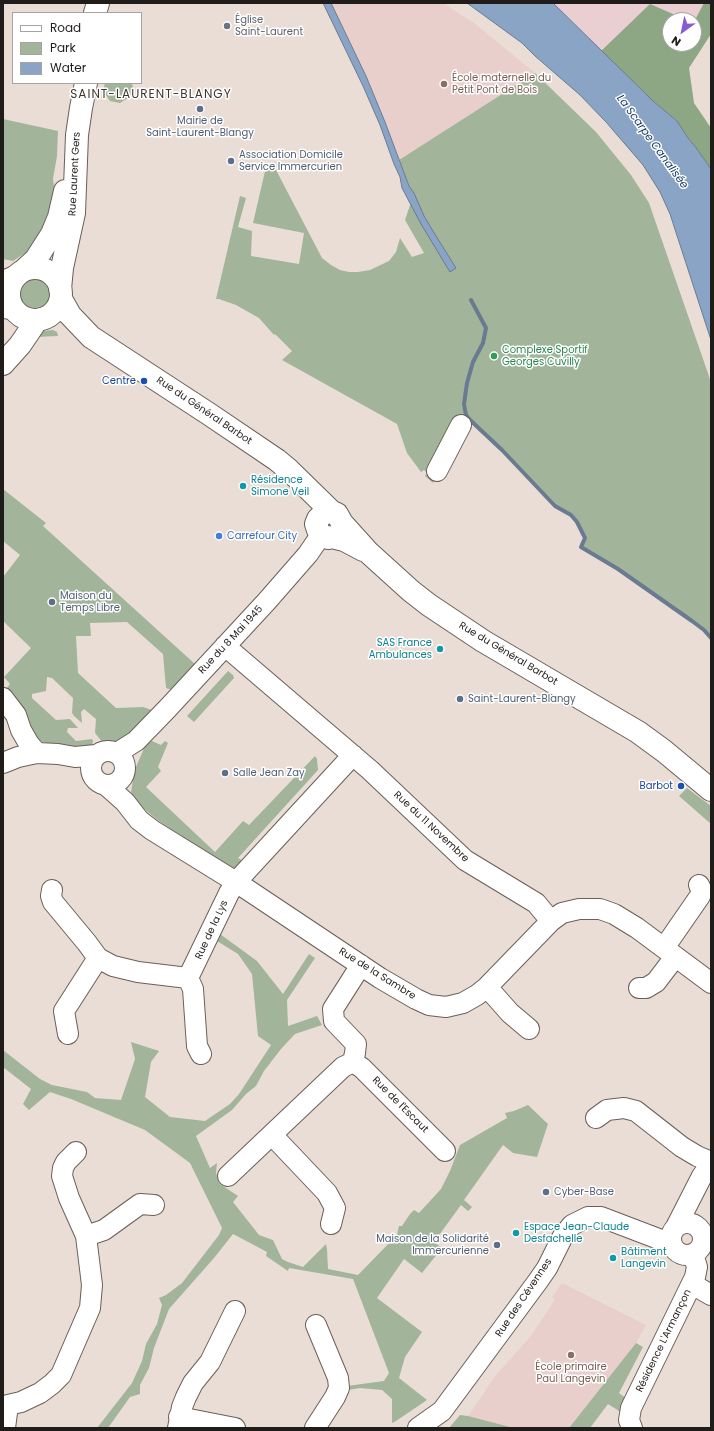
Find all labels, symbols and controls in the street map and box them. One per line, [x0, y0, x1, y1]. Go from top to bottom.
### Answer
legend [12, 12, 142, 84]
north arrow [662, 12, 702, 52]
place label: Église Saint-Laurent [235, 14, 303, 38]
text: Road [50, 19, 81, 36]
marker: Église Saint-Laurent [222, 21, 232, 31]
text: N [668, 32, 684, 50]
text: Park [50, 39, 76, 56]
text: Water [50, 59, 86, 76]
place label: École maternelle du Petit Pont de Bois [452, 72, 551, 96]
marker: École maternelle du Petit Pont de Bois [439, 79, 449, 89]
district label: SAINT-LAURENT-BLANGY [70, 88, 232, 102]
water label: La Scarpe Canalisée [614, 92, 690, 192]
marker: Mairie de Saint-Laurent-Blangy [195, 104, 205, 114]
place label: Mairie de Saint-Laurent-Blangy [146, 115, 254, 138]
street label: Rue Laurent Gers [67, 132, 83, 216]
place label: Association Domicile Service Immercurien [239, 149, 343, 172]
marker: Association Domicile Service Immercurien [226, 156, 236, 166]
place label: Complexe Sportif Georges Cuvilly [502, 344, 588, 368]
marker: Complexe Sportif Georges Cuvilly [489, 351, 499, 361]
street label: Rue du Général Barbot [154, 374, 254, 448]
place label: Centre [102, 375, 136, 387]
marker: Centre [139, 376, 149, 386]
place label: Résidence Simone Veil [251, 474, 309, 498]
marker: Résidence Simone Veil [238, 481, 248, 491]
place label: Carrefour City [227, 530, 297, 542]
marker: Carrefour City [214, 531, 224, 541]
place label: Maison du Temps Libre [60, 590, 120, 614]
marker: Maison du Temps Libre [47, 597, 57, 607]
street label: Rue du 8 Mai 1945 [196, 603, 266, 677]
street label: Rue du Général Barbot [457, 620, 559, 688]
place label: SAS France Ambulances [369, 637, 432, 660]
marker: SAS France Ambulances [435, 644, 445, 654]
place label: Saint-Laurent-Blangy [468, 693, 576, 705]
marker: Saint-Laurent-Blangy [455, 694, 465, 704]
place label: Salle Jean Zay [233, 767, 305, 779]
marker: Salle Jean Zay [220, 768, 230, 778]
place label: Barbot [640, 780, 673, 792]
marker: Barbot [676, 781, 686, 791]
street label: Rue du 11 Novembre [391, 789, 471, 865]
street label: Rue de la Lys [193, 898, 231, 962]
street label: Rue de la Sambre [336, 945, 418, 1003]
street label: Rue de l'Escaut [370, 1075, 430, 1135]
place label: Cyber-Base [554, 1186, 614, 1198]
marker: Cyber-Base [541, 1187, 551, 1197]
place label: Espace Jean-Claude Desfachelle [524, 1221, 629, 1244]
marker: Espace Jean-Claude Desfachelle [511, 1228, 521, 1238]
place label: Maison de la Solidarité Immercurienne [376, 1233, 489, 1256]
marker: Maison de la Solidarité Immercurienne [492, 1240, 502, 1250]
place label: Bâtiment Langevin [621, 1246, 667, 1270]
marker: Bâtiment Langevin [608, 1253, 618, 1263]
street label: Rue des Cévennes [493, 1256, 555, 1340]
street label: Résidence L'Armançon [634, 1288, 694, 1394]
marker: École primaire Paul Langevin [566, 1350, 576, 1360]
place label: École primaire Paul Langevin [535, 1361, 607, 1384]

